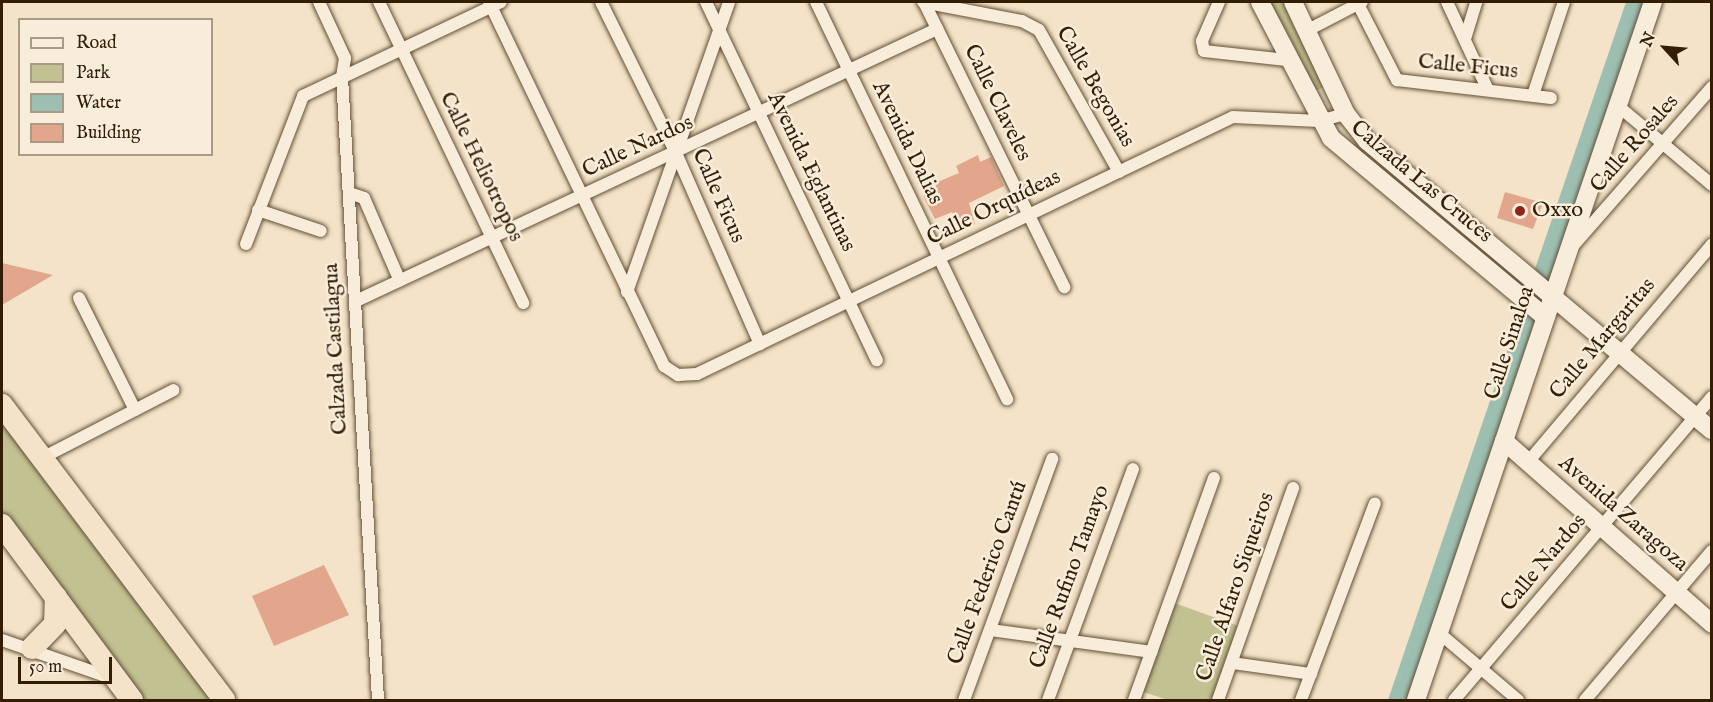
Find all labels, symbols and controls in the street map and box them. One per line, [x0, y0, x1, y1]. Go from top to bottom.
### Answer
legend [18, 18, 213, 156]
north arrow [1635, 18, 1695, 78]
street label: Calle Begonias [1050, 22, 1140, 152]
text: N [1637, 30, 1661, 51]
text: Road [76, 32, 117, 55]
street label: Calle Claveles [957, 40, 1037, 166]
street label: Calle Ficus [1417, 49, 1519, 85]
text: Park [76, 62, 110, 85]
street label: Avenida Dalias [866, 77, 948, 209]
street label: Calle Heliotropos [433, 88, 529, 246]
street label: Avenida Eglantinas [761, 88, 861, 256]
street label: Calle Rosales [1585, 89, 1685, 199]
text: Water [76, 92, 121, 115]
street label: Calle Nardos [578, 110, 698, 184]
street label: Calzada Las Cruces [1345, 115, 1497, 249]
text: Building [76, 122, 141, 145]
street label: Calle Ficus [686, 145, 750, 247]
street label: Calle Orquídeas [923, 164, 1065, 252]
place label: Oxxo [1532, 198, 1583, 224]
marker: Oxxo [1513, 204, 1527, 218]
street label: Calzada Castilagua [318, 263, 354, 435]
street label: Calle Margaritas [1545, 273, 1661, 405]
street label: Calle Sinaloa [1479, 283, 1541, 403]
street label: Avenida Zaragoza [1553, 450, 1693, 578]
street label: Calle Federico Cantú [942, 478, 1034, 668]
street label: Calle Rufino Tamayo [1024, 481, 1116, 673]
street label: Calle Alfaro Siqueiros [1191, 489, 1281, 685]
street label: Calle Nardos [1496, 509, 1592, 617]
scale bar [21, 645, 116, 683]
text: 50 m [29, 656, 62, 679]

